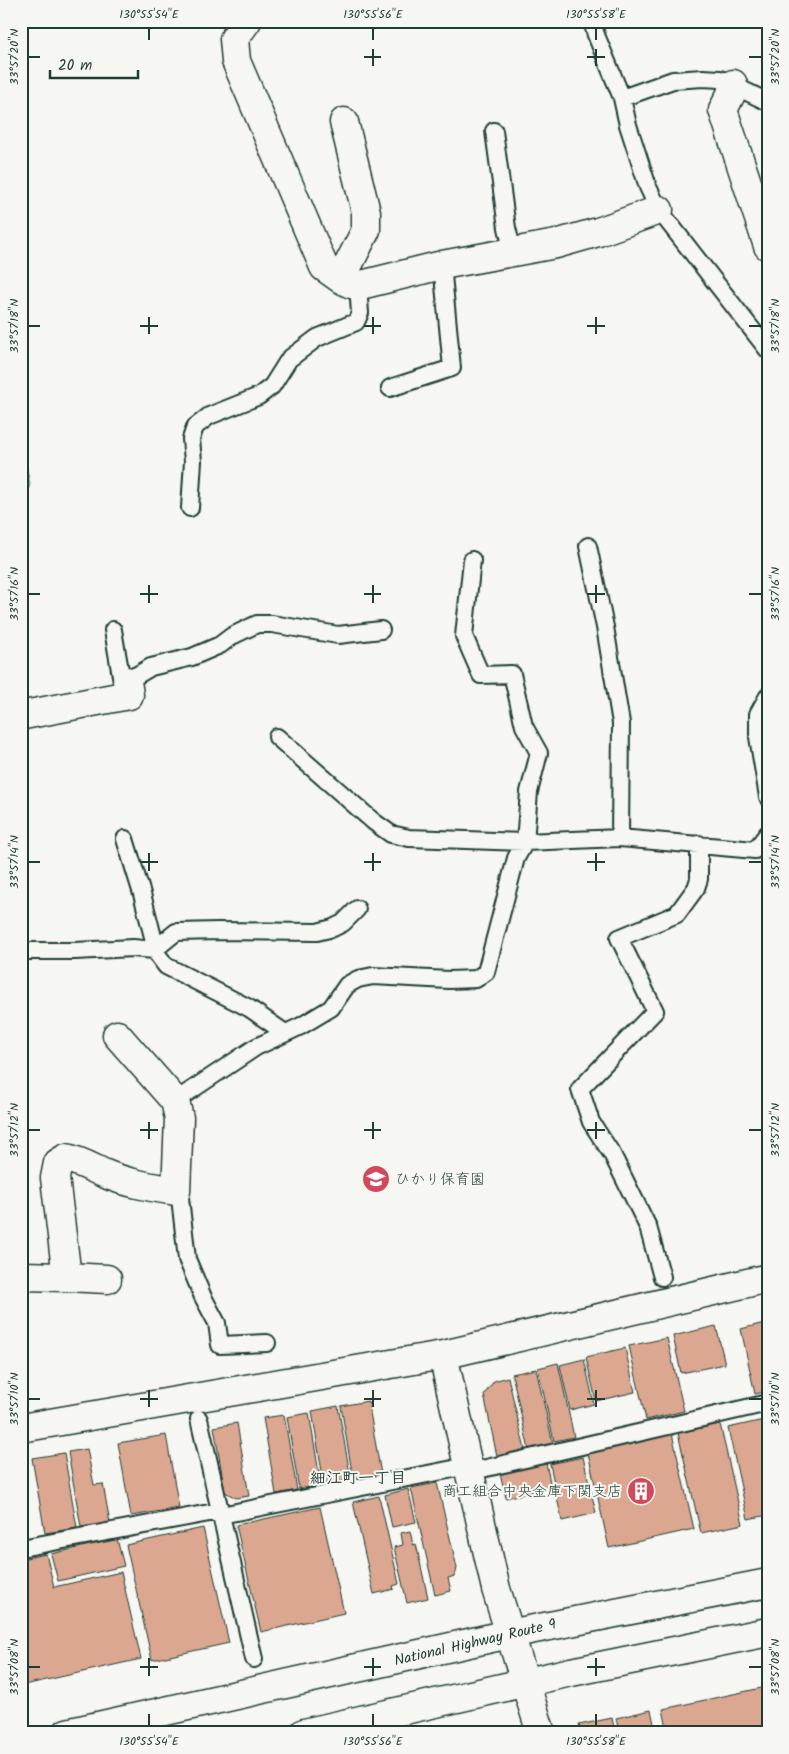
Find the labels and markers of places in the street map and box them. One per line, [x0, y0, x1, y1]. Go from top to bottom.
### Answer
school or university icon: ひかり保育園 [361, 1164, 391, 1194]
place label: ひかり保育園 [395, 1168, 485, 1192]
building icon: 商工組合中央金庫下関支店 [626, 1476, 656, 1506]
place label: 商工組合中央金庫下関支店 [442, 1480, 622, 1504]

